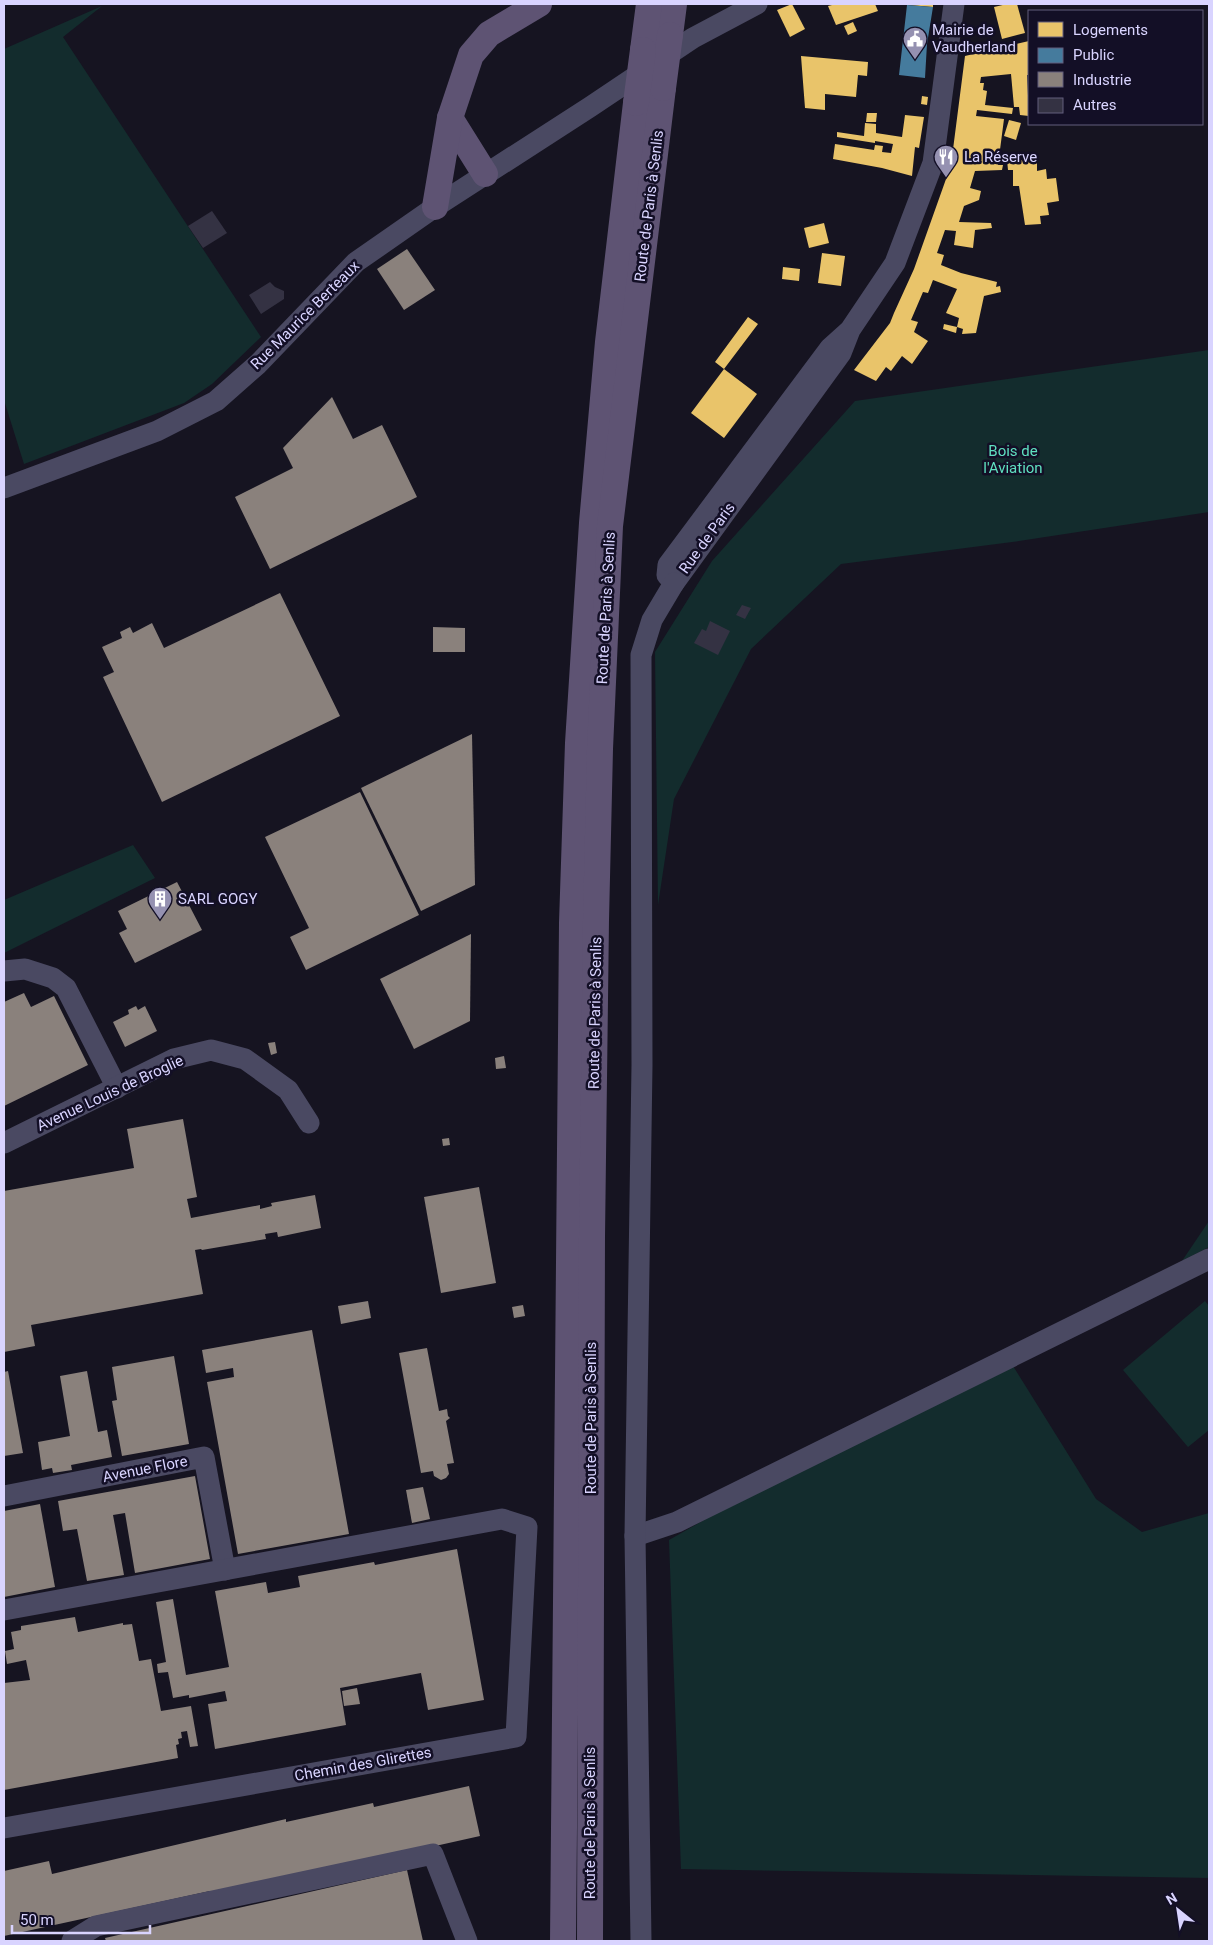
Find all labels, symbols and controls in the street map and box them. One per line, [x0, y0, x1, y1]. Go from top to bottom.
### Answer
legend [1028, 10, 1203, 125]
place label: Mairie de Vaudherland [932, 21, 1016, 56]
text: Logements [1073, 21, 1148, 39]
public building icon: Mairie de Vaudherland [902, 26, 928, 60]
text: Public [1073, 46, 1114, 64]
text: Industrie [1073, 71, 1131, 89]
text: Autres [1073, 96, 1117, 114]
street label: Route de Paris à Senlis [631, 129, 667, 283]
restaurant icon: La Réserve [933, 144, 959, 178]
place label: La Réserve [964, 148, 1037, 166]
street label: Rue Maurice Berteaux [247, 256, 364, 373]
park label: Bois de l'Aviation [983, 442, 1043, 477]
street label: Rue de Paris [675, 499, 739, 577]
street label: Route de Paris à Senlis [593, 531, 619, 685]
building icon: SARL GOGY [147, 886, 173, 920]
place label: SARL GOGY [178, 890, 258, 908]
street label: Route de Paris à Senlis [585, 937, 605, 1089]
street label: Avenue Louis de Broglie [34, 1051, 186, 1135]
street label: Route de Paris à Senlis [582, 1342, 600, 1494]
street label: Avenue Flore [101, 1452, 189, 1486]
street label: Chemin des Glirettes [293, 1743, 433, 1785]
street label: Route de Paris à Senlis [581, 1747, 599, 1899]
north arrow [1153, 1885, 1203, 1935]
text: N [1163, 1889, 1180, 1908]
scale bar [12, 1902, 150, 1934]
text: 50 m [20, 1911, 54, 1929]

